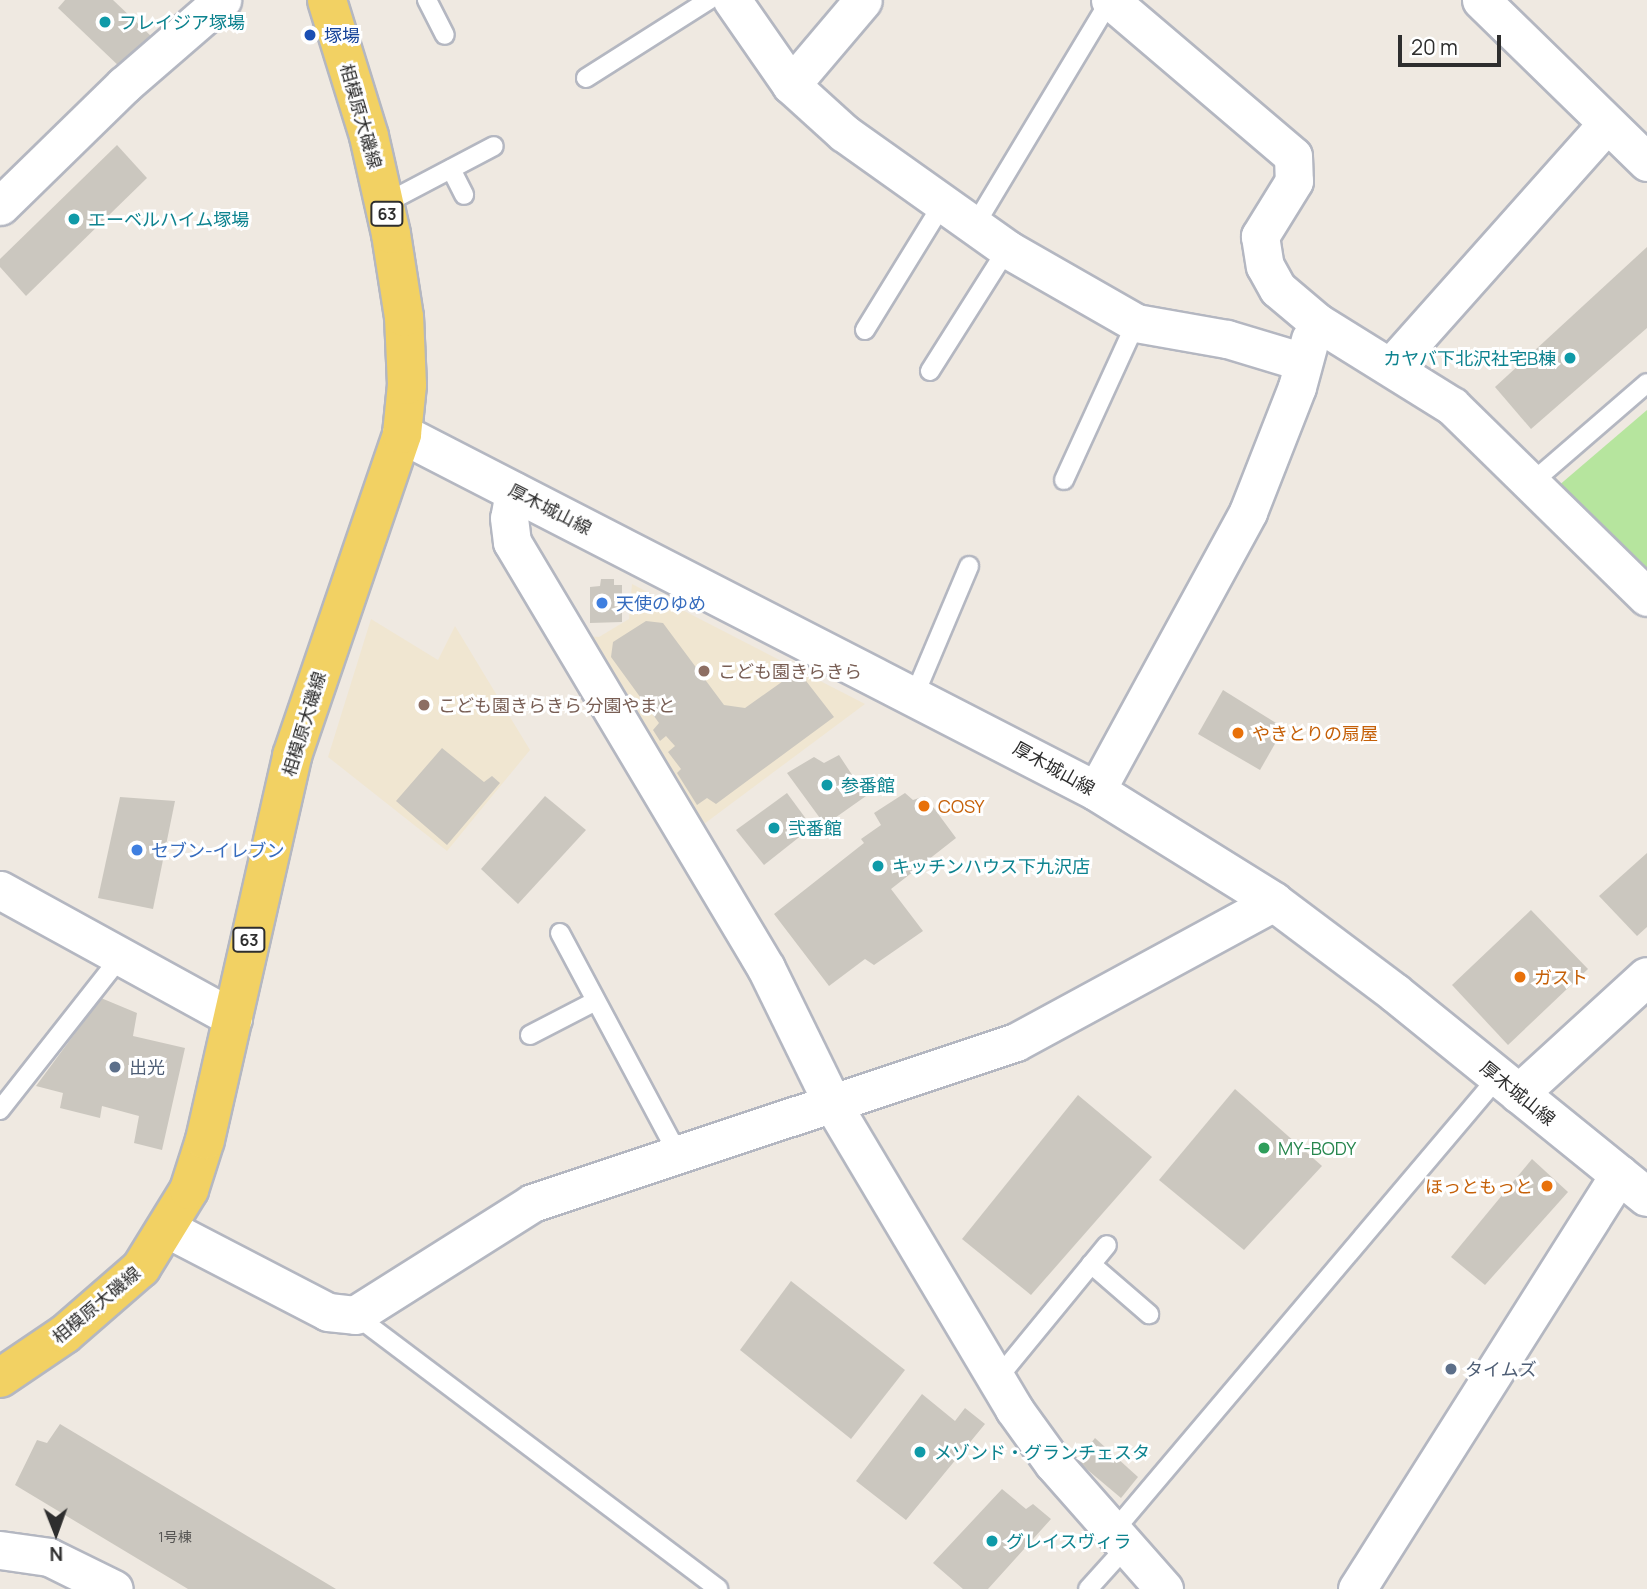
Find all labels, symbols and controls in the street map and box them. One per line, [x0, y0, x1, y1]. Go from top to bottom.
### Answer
place label: フレイジア塚場 [119, 11, 245, 33]
marker: フレイジア塚場 [97, 14, 113, 30]
scale bar [1402, 21, 1505, 65]
place label: 塚場 [324, 24, 360, 46]
marker: 塚場 [302, 27, 318, 43]
text: 20 m [1411, 33, 1458, 61]
street label: 相模原大磯線 [336, 61, 386, 171]
road number: 63 [370, 202, 404, 227]
place label: エーベルハイム塚場 [88, 208, 250, 230]
marker: エーベルハイム塚場 [66, 211, 82, 227]
place label: カヤバ下北沢社宅B棟 [1383, 347, 1556, 369]
marker: カヤバ下北沢社宅B棟 [1562, 350, 1578, 366]
street label: 厚木城山線 [505, 479, 595, 539]
place label: 天使のゆめ [616, 592, 706, 614]
marker: 天使のゆめ [594, 595, 610, 611]
place label: こども園きらきら [718, 660, 862, 682]
marker: こども園きらきら [696, 663, 712, 679]
street label: 相模原大磯線 [278, 669, 330, 779]
place label: こども園きらきら 分園やまと [438, 694, 676, 716]
marker: こども園きらきら 分園やまと [416, 697, 432, 713]
place label: やきとりの扇屋 [1252, 722, 1378, 744]
marker: やきとりの扇屋 [1230, 725, 1246, 741]
street label: 厚木城山線 [1009, 737, 1099, 799]
place label: 参番館 [841, 774, 895, 796]
marker: 参番館 [819, 777, 835, 793]
place label: COSY [938, 795, 984, 817]
marker: COSY [916, 798, 932, 814]
place label: 弐番館 [788, 817, 842, 839]
marker: 弐番館 [766, 820, 782, 836]
place label: セブン-イレブン [151, 839, 285, 861]
marker: セブン-イレブン [129, 842, 145, 858]
place label: キッチンハウス下九沢店 [892, 855, 1090, 877]
marker: キッチンハウス下九沢店 [870, 858, 886, 874]
road number: 63 [232, 928, 266, 952]
place label: ガスト [1534, 966, 1588, 988]
marker: ガスト [1512, 969, 1528, 985]
place label: 出光 [129, 1056, 165, 1078]
street label: 厚木城山線 [1476, 1056, 1560, 1130]
marker: 出光 [107, 1059, 123, 1075]
place label: MY-BODY [1278, 1137, 1356, 1159]
marker: MY-BODY [1256, 1140, 1272, 1156]
place label: ほっともっと [1425, 1175, 1533, 1197]
marker: ほっともっと [1539, 1178, 1555, 1194]
street label: 相模原大磯線 [48, 1262, 144, 1348]
place label: タイムズ [1465, 1358, 1537, 1380]
marker: タイムズ [1443, 1361, 1459, 1377]
place label: メゾンド・グランチェスタ [934, 1441, 1150, 1463]
marker: メゾンド・グランチェスタ [912, 1444, 928, 1460]
north arrow [21, 1498, 91, 1568]
house number: 1号棟 [158, 1529, 192, 1545]
place label: グレイスヴィラ [1006, 1530, 1132, 1552]
marker: グレイスヴィラ [984, 1533, 1000, 1549]
text: N [49, 1541, 63, 1567]

